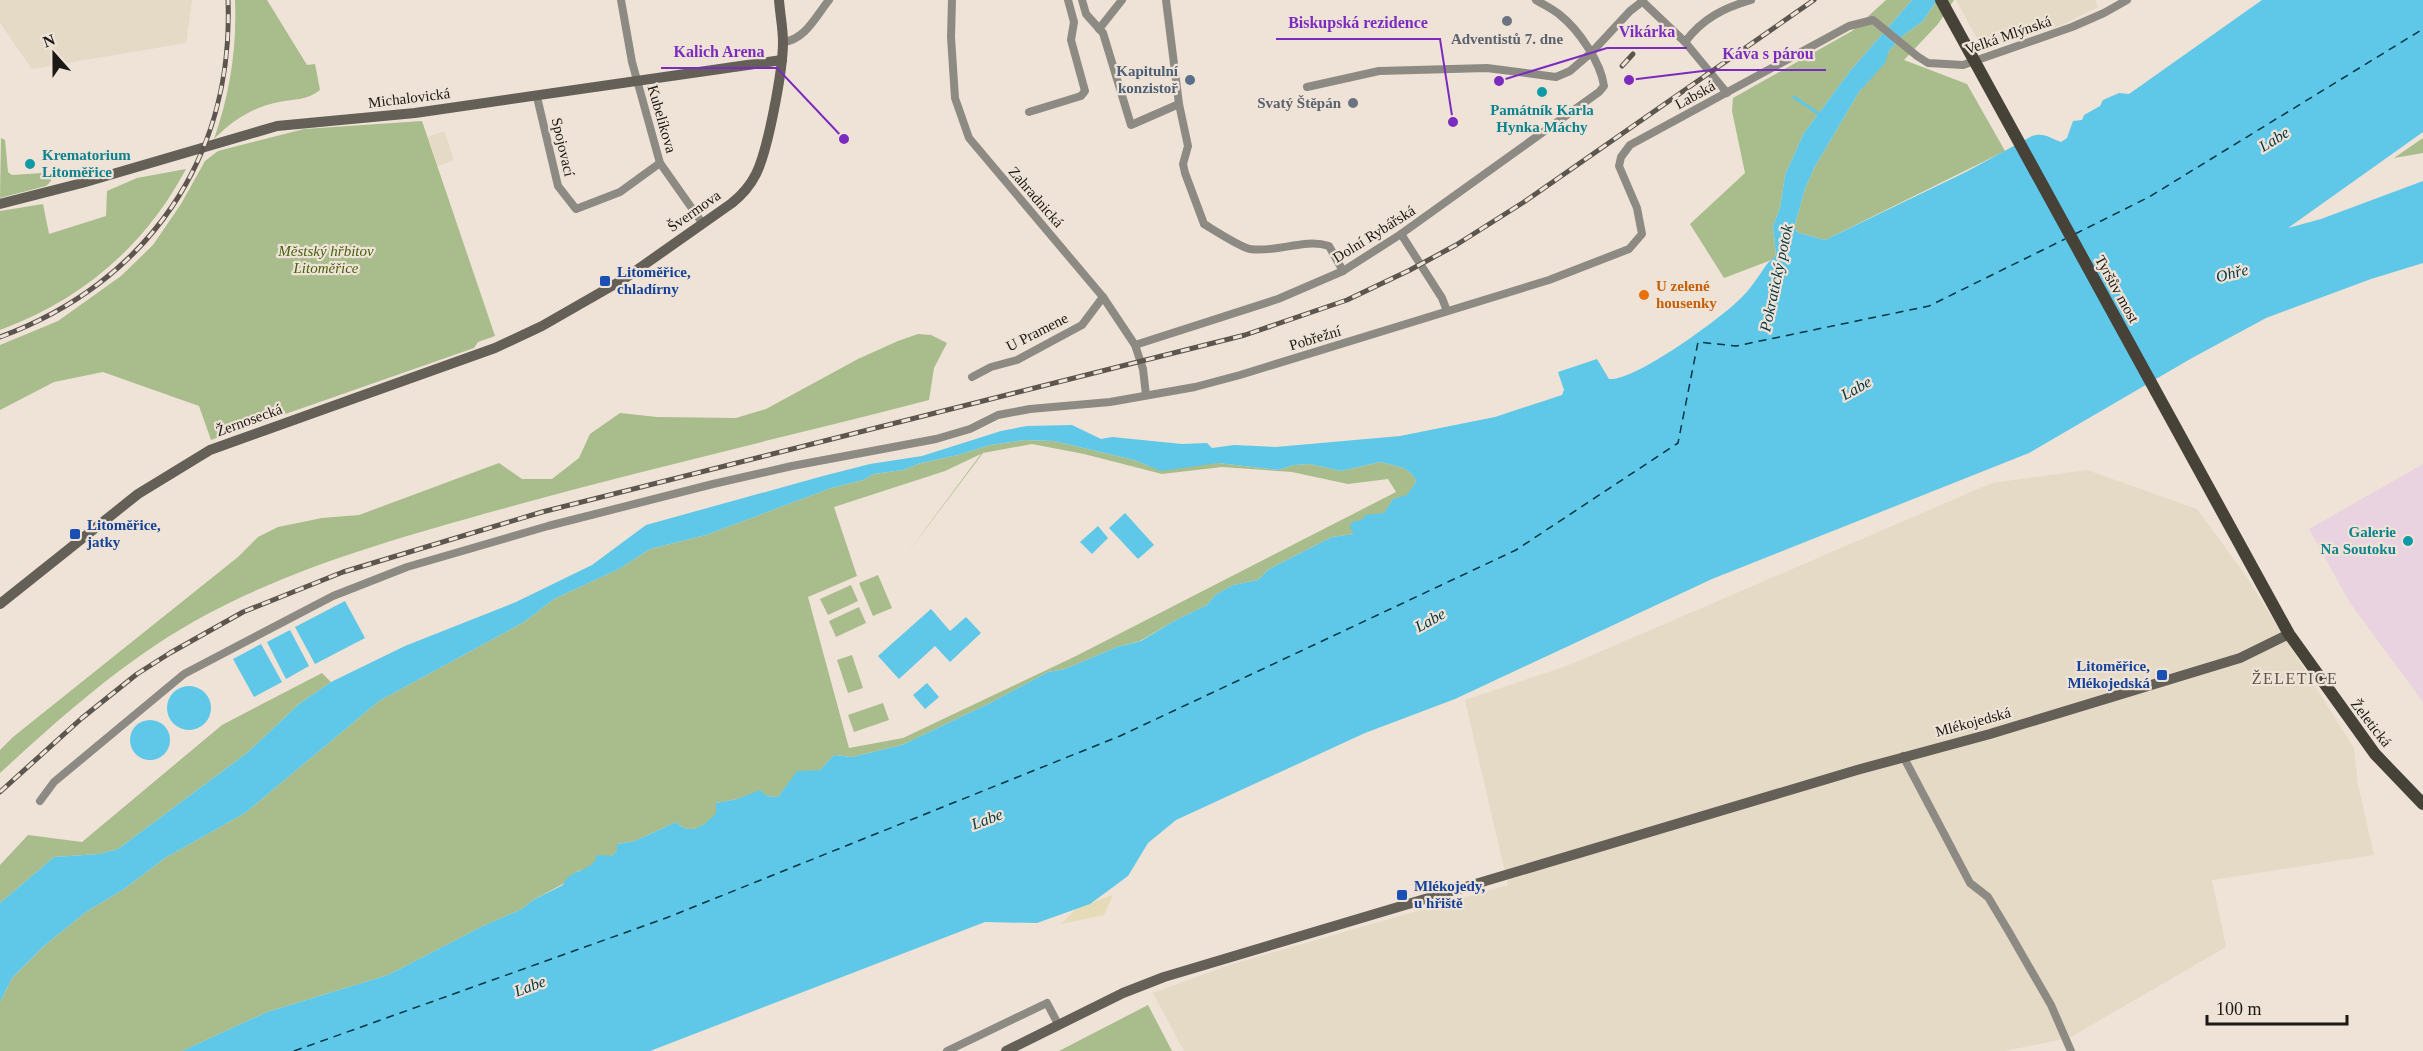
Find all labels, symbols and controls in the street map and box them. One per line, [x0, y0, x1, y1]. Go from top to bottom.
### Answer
callout: Biskupská rezidence [1276, 5, 1440, 39]
street label: Velká Mlýnská [1963, 13, 2054, 57]
text: Biskupská rezidence [1288, 14, 1428, 32]
marker: Adventistů 7. dne [1500, 14, 1514, 28]
callout: Vikárka [1607, 14, 1687, 48]
text: Vikárka [1619, 23, 1675, 40]
north arrow [24, 24, 84, 84]
text: N [40, 30, 58, 50]
place label: Adventistů 7. dne [1451, 31, 1563, 47]
callout: Kalich Arena [661, 34, 777, 68]
callout: Káva s párou [1711, 36, 1826, 70]
text: Kalich Arena [674, 43, 764, 60]
text: Káva s párou [1722, 45, 1814, 63]
place label: Kapitulní konzistoř [1116, 63, 1179, 96]
marker: Kapitulní konzistoř [1183, 73, 1197, 87]
street label: Labská [1672, 77, 1718, 112]
street label: Kubelíkova [645, 83, 679, 155]
street label: Michalovická [367, 85, 451, 111]
marker: Památník Karla Hynka Máchy [1535, 85, 1549, 99]
place label: Svatý Štěpán [1257, 95, 1342, 111]
marker: Svatý Štěpán [1346, 96, 1360, 110]
place label: Památník Karla Hynka Máchy [1490, 102, 1594, 135]
street label: Spojovací [548, 116, 578, 178]
water label: Labe [2255, 123, 2292, 155]
place label: Krematorium Litoměřice [42, 147, 131, 180]
marker: Krematorium Litoměřice [23, 157, 37, 171]
street label: Zahradnická [1005, 163, 1067, 231]
street label: Švermova [664, 187, 724, 235]
street label: Dolní Rybářská [1330, 202, 1418, 266]
water label: Pokratický potok [1756, 222, 1797, 334]
park label: Městský hřbitov Litoměřice [277, 243, 374, 276]
street label: Tyršův most [2092, 253, 2142, 326]
water label: Ohře [2214, 261, 2250, 285]
place label: Litoměřice, chladírny [617, 264, 691, 297]
marker: Litoměřice, chladírny [598, 274, 612, 288]
place label: U zelené housenky [1656, 278, 1717, 311]
marker: U zelené housenky [1637, 288, 1651, 302]
street label: U Pramene [1003, 309, 1071, 354]
street label: Pobřežní [1287, 323, 1343, 353]
water label: Labe [1837, 373, 1874, 404]
street label: Žernosecká [214, 401, 285, 439]
place label: Litoměřice, jatky [86, 517, 161, 550]
place label: Galerie Na Soutoku [2321, 524, 2396, 557]
marker: Litoměřice, jatky [68, 527, 82, 541]
marker: Galerie Na Soutoku [2401, 534, 2415, 548]
water label: Labe [1411, 605, 1448, 636]
place label: Litoměřice, Mlékojedská [2068, 658, 2151, 691]
marker: Litoměřice, Mlékojedská [2155, 668, 2169, 682]
district label: ŽELETICE [2252, 669, 2338, 687]
street label: Želetická [2348, 696, 2395, 750]
street label: Mlékojedská [1934, 704, 2013, 740]
water label: Labe [968, 806, 1005, 833]
place label: Mlékojedy, u hřiště [1414, 878, 1485, 911]
marker: Mlékojedy, u hřiště [1395, 888, 1409, 902]
water label: Labe [511, 973, 548, 1000]
scale bar [2207, 988, 2346, 1026]
text: 100 m [2216, 999, 2262, 1019]

